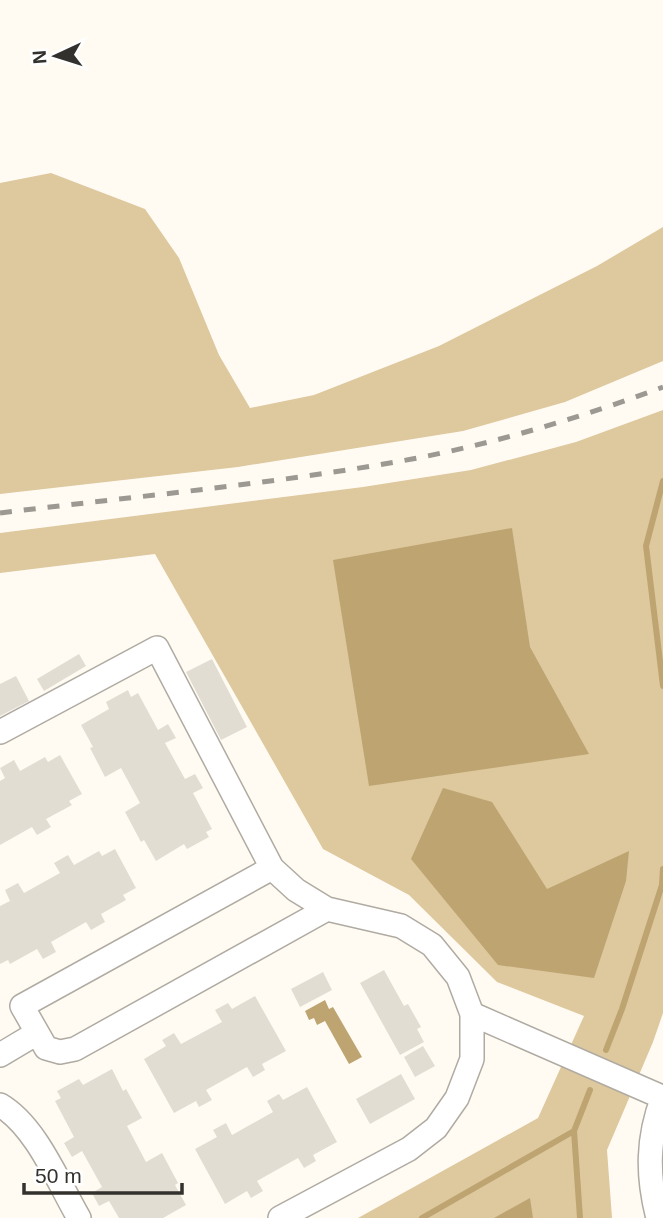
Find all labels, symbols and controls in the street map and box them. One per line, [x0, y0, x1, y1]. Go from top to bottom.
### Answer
north arrow [21, 21, 91, 91]
text: N [29, 50, 50, 65]
scale bar [24, 1152, 182, 1196]
text: 50 m [35, 1164, 82, 1187]

